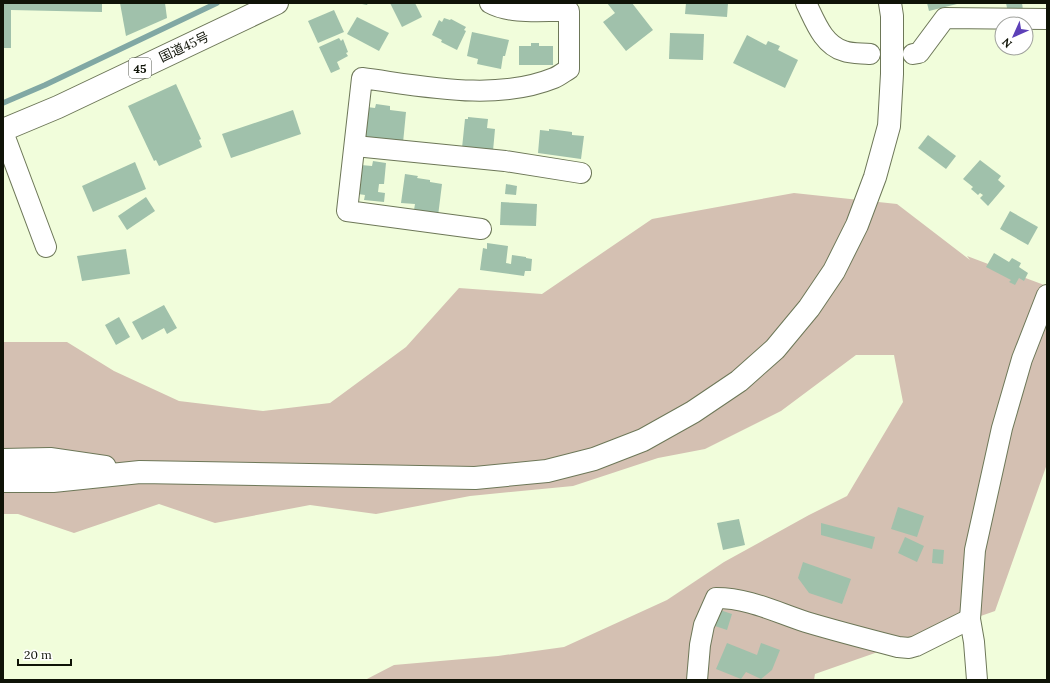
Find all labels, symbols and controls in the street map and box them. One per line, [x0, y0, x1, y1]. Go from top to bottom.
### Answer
north arrow [994, 16, 1034, 56]
street label: 国道45号 [156, 28, 212, 66]
text: N [999, 35, 1015, 51]
road number: 45 [129, 58, 151, 78]
scale bar [18, 641, 71, 667]
text: 20 m [24, 647, 52, 662]

